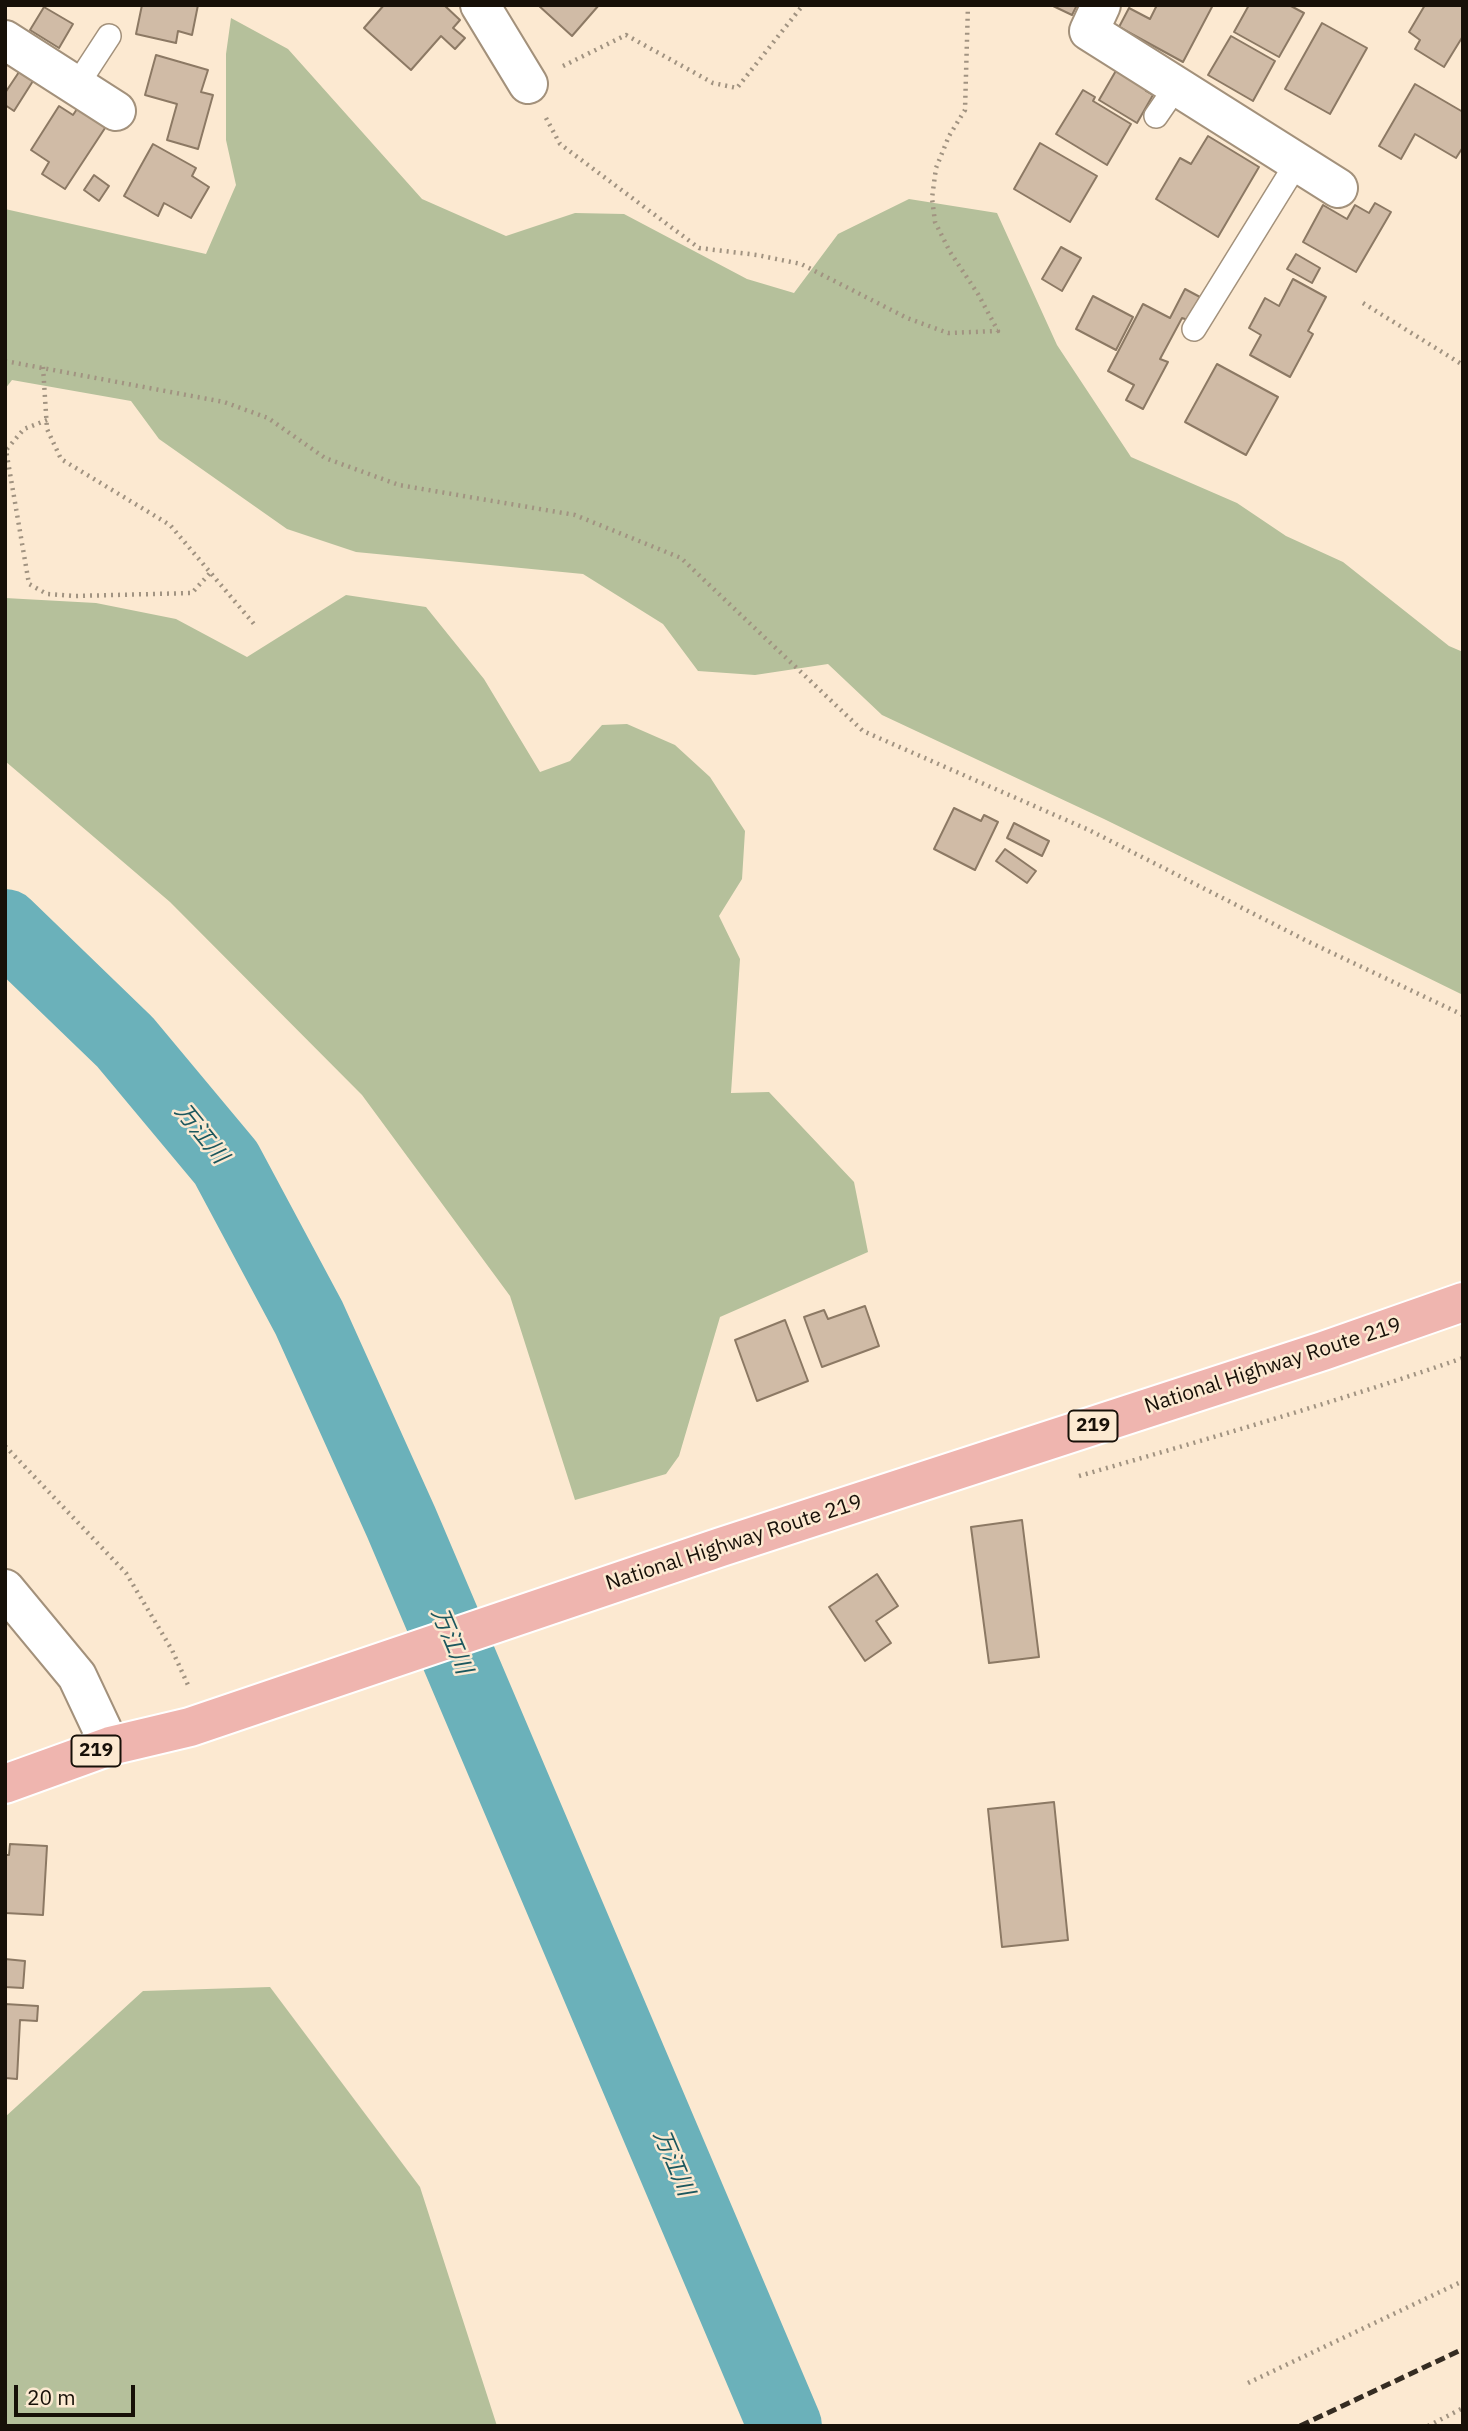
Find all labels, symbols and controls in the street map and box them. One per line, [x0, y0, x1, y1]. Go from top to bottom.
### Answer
water label: 万江川 [169, 1099, 233, 1169]
street label: National Highway Route 219 [1142, 1313, 1404, 1419]
road number: 219 [1068, 1410, 1118, 1442]
street label: National Highway Route 219 [603, 1490, 865, 1596]
water label: 万江川 [425, 1604, 477, 1678]
road number: 219 [72, 1736, 120, 1766]
water label: 万江川 [647, 2126, 699, 2200]
scale bar [18, 2372, 138, 2416]
text: 20 m [27, 2383, 76, 2411]

